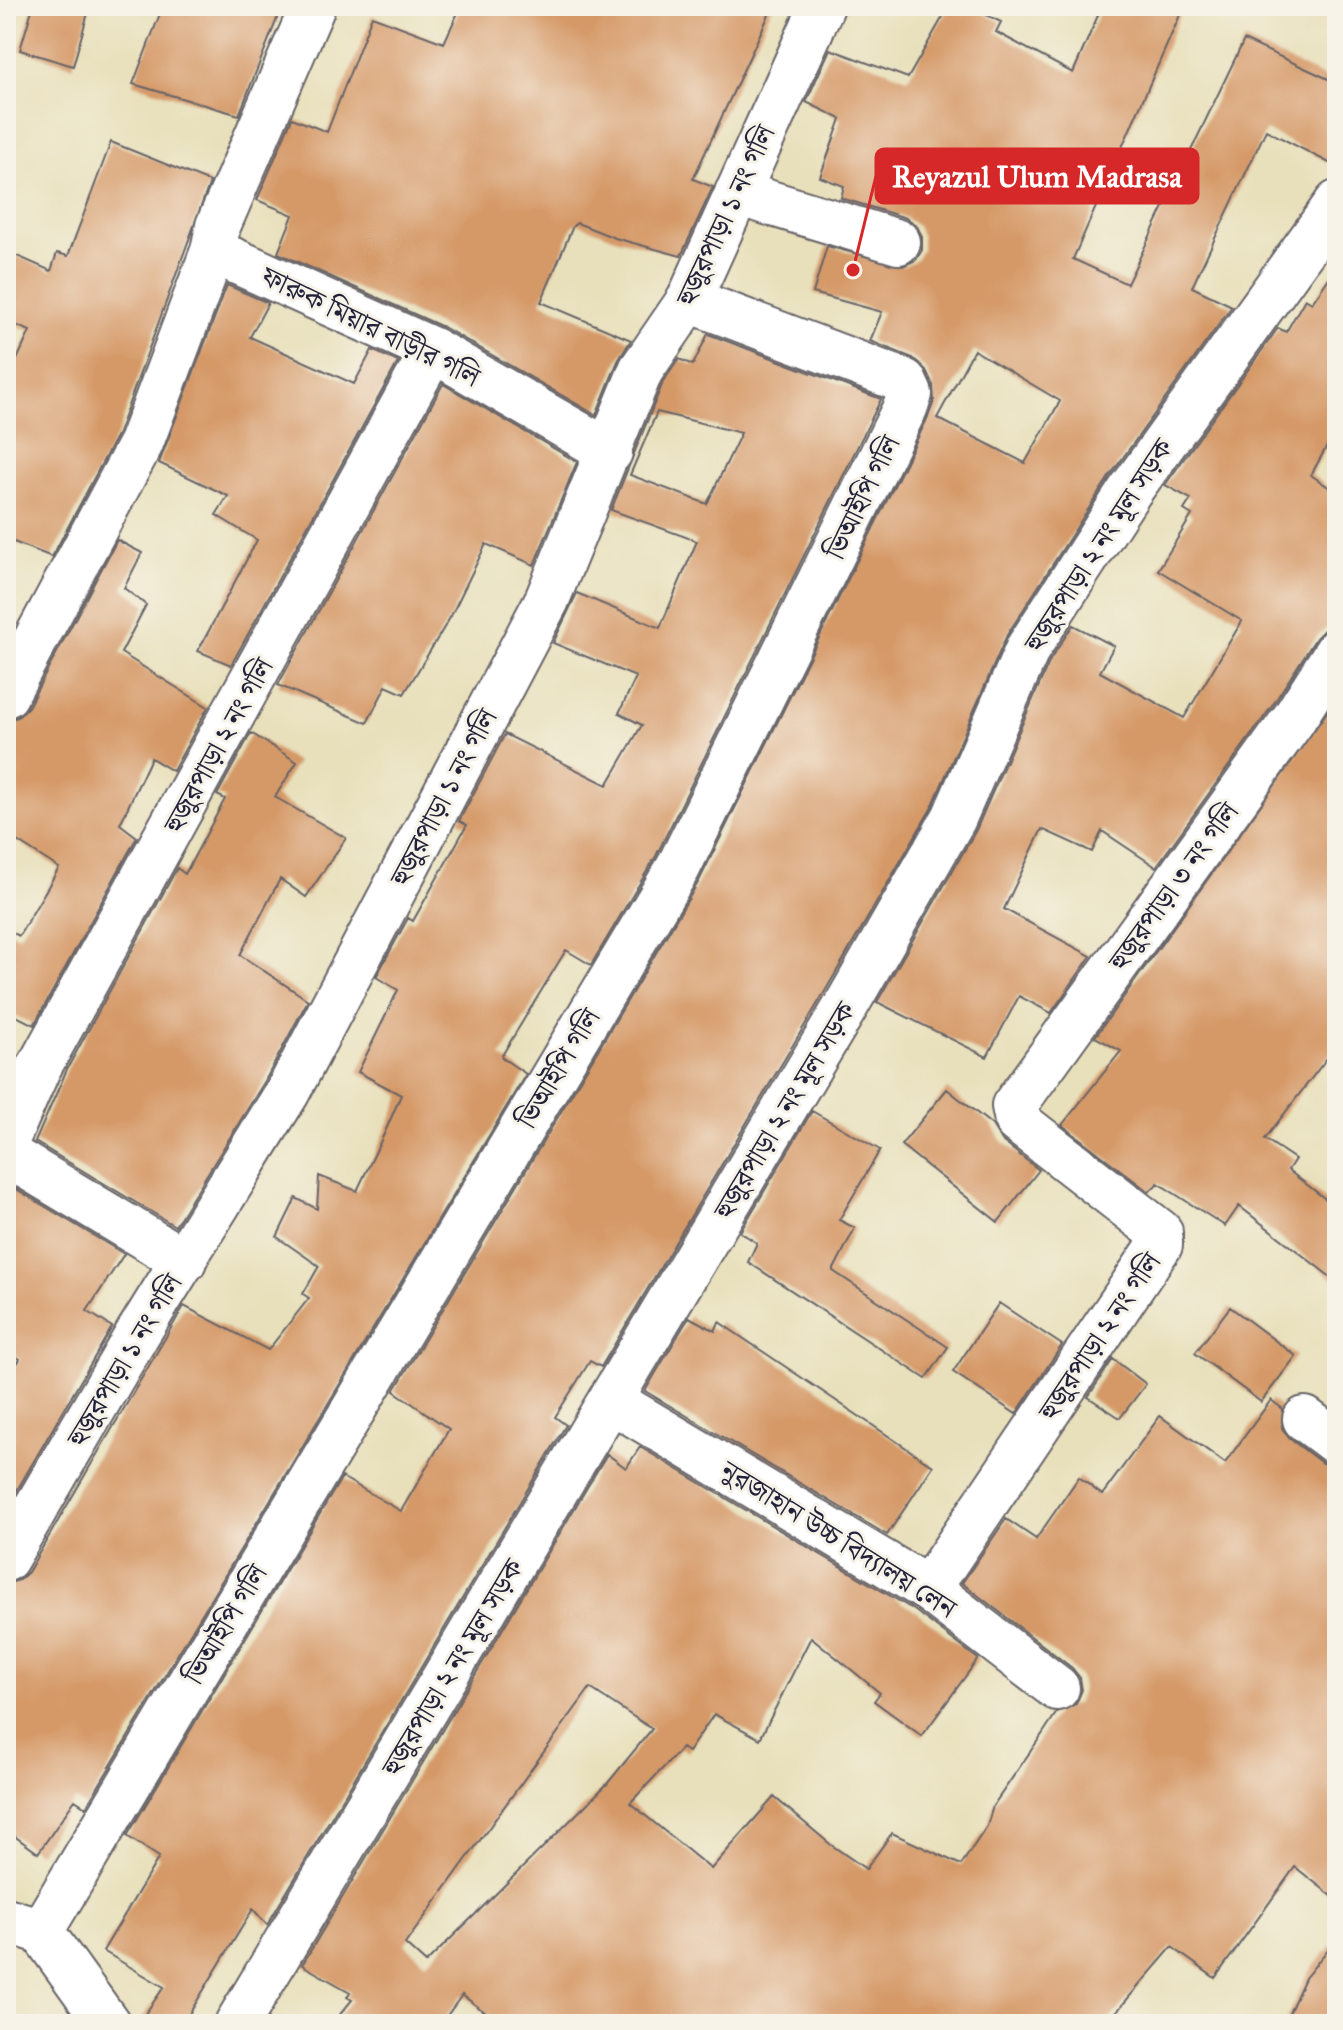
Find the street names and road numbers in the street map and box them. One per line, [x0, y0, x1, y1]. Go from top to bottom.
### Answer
street label: হুজুরপাড়া ১ নং গলি [668, 118, 783, 312]
street label: ফারুক মিয়ার বাড়ীর গলি [255, 258, 487, 395]
street label: ভিআইপি গলি [817, 428, 908, 566]
street label: হুজুরপাড়া ২ নং মূল সড়ক [1016, 431, 1181, 659]
street label: হুজুরপাড়া ২ নং গলি [155, 650, 282, 840]
street label: হুজুরপাড়া ১ নং গলি [382, 701, 506, 893]
street label: হুজুরপাড়া ৩ নং গলি [1100, 794, 1247, 978]
street label: হুজুরপাড়া ২ নং মূল সড়ক [705, 994, 864, 1226]
street label: ভিআইপি গলি [509, 1001, 609, 1135]
street label: হুজুরপাড়া ২ নং গলি [1030, 1244, 1169, 1428]
street label: হুজুরপাড়া ১ নং গলি [59, 1266, 191, 1454]
street label: নুরজাহান উচ্চ বিদ্যালয় লেন [714, 1452, 964, 1627]
street label: হুজুরপাড়া ২ নং মূল সড়ক [373, 1551, 532, 1783]
street label: ভিআইপি গলি [176, 1557, 276, 1691]

